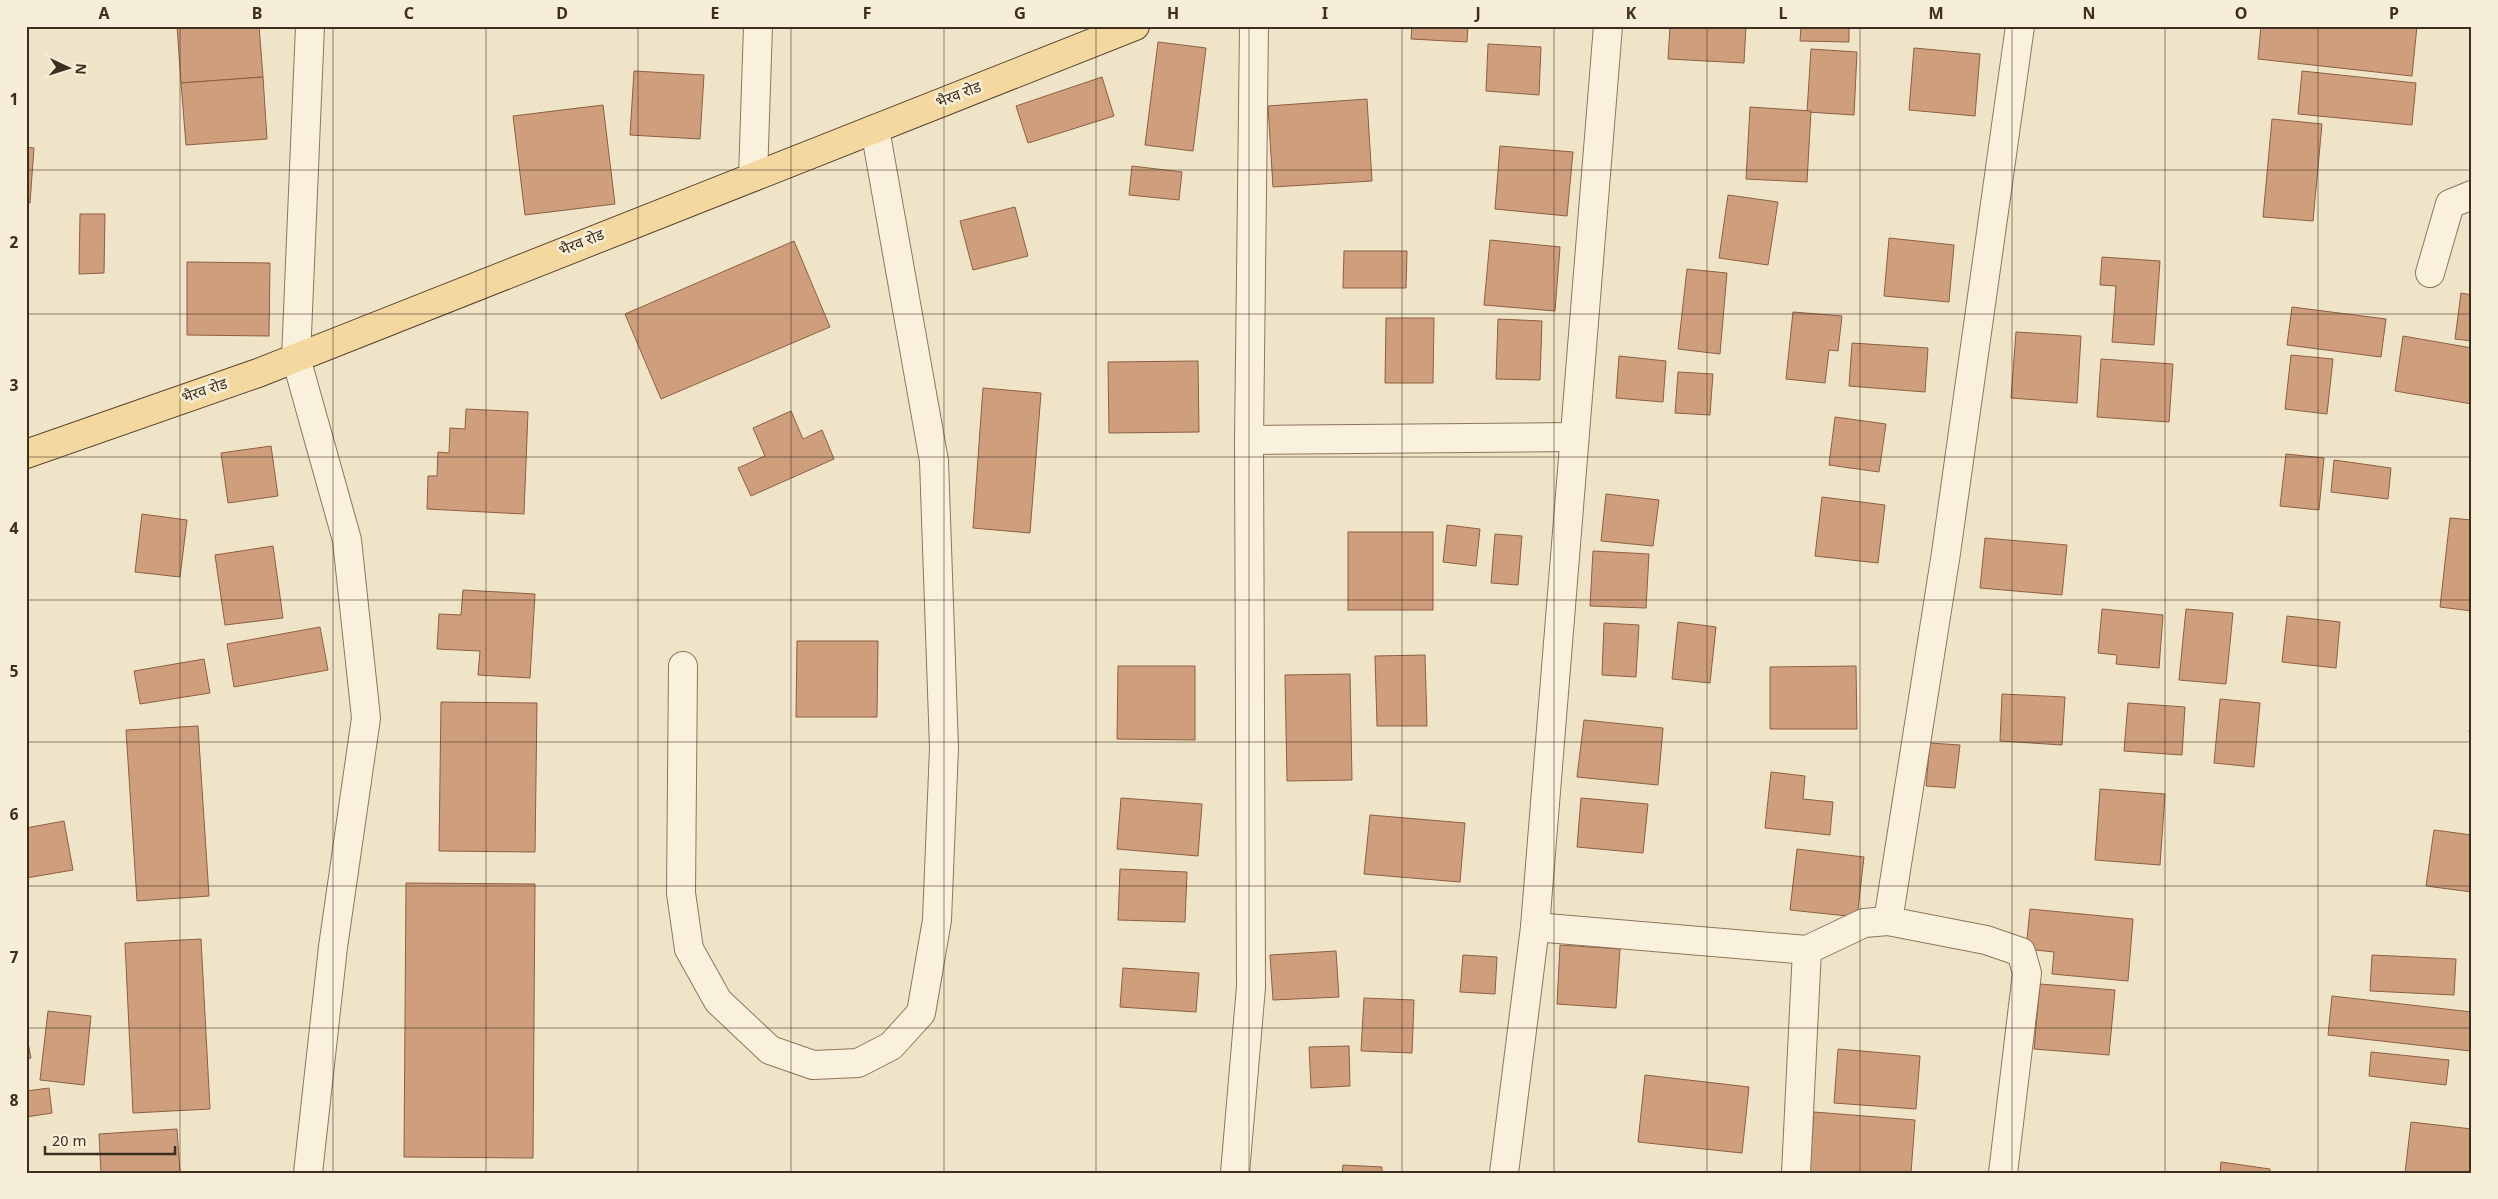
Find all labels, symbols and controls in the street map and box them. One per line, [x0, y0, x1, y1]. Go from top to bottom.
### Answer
text: A [98, 5, 110, 26]
text: B [252, 5, 262, 26]
text: C [404, 5, 414, 26]
text: D [556, 5, 568, 26]
text: E [711, 5, 719, 26]
text: F [863, 5, 871, 26]
text: G [1014, 5, 1026, 26]
text: H [1167, 5, 1179, 26]
text: I [1322, 5, 1328, 26]
text: J [1473, 5, 1481, 26]
text: K [1626, 5, 1637, 26]
text: L [1779, 5, 1788, 26]
text: M [1928, 5, 1944, 26]
text: N [2083, 5, 2095, 26]
text: O [2235, 5, 2247, 26]
text: P [2389, 5, 2399, 26]
north arrow [42, 42, 92, 92]
text: N [70, 63, 89, 75]
street label: भैरव रोड [934, 78, 985, 113]
text: 1 [9, 91, 19, 112]
street label: भैरव रोड [557, 226, 608, 262]
text: 2 [9, 234, 19, 255]
street label: भैरव रोड [180, 375, 231, 409]
text: 3 [9, 377, 19, 398]
text: 4 [9, 520, 19, 541]
text: 5 [9, 663, 19, 684]
text: 6 [9, 806, 19, 827]
text: 7 [9, 949, 19, 970]
text: 8 [9, 1092, 19, 1113]
scale bar [45, 1124, 175, 1156]
text: 20 m [52, 1133, 86, 1152]

